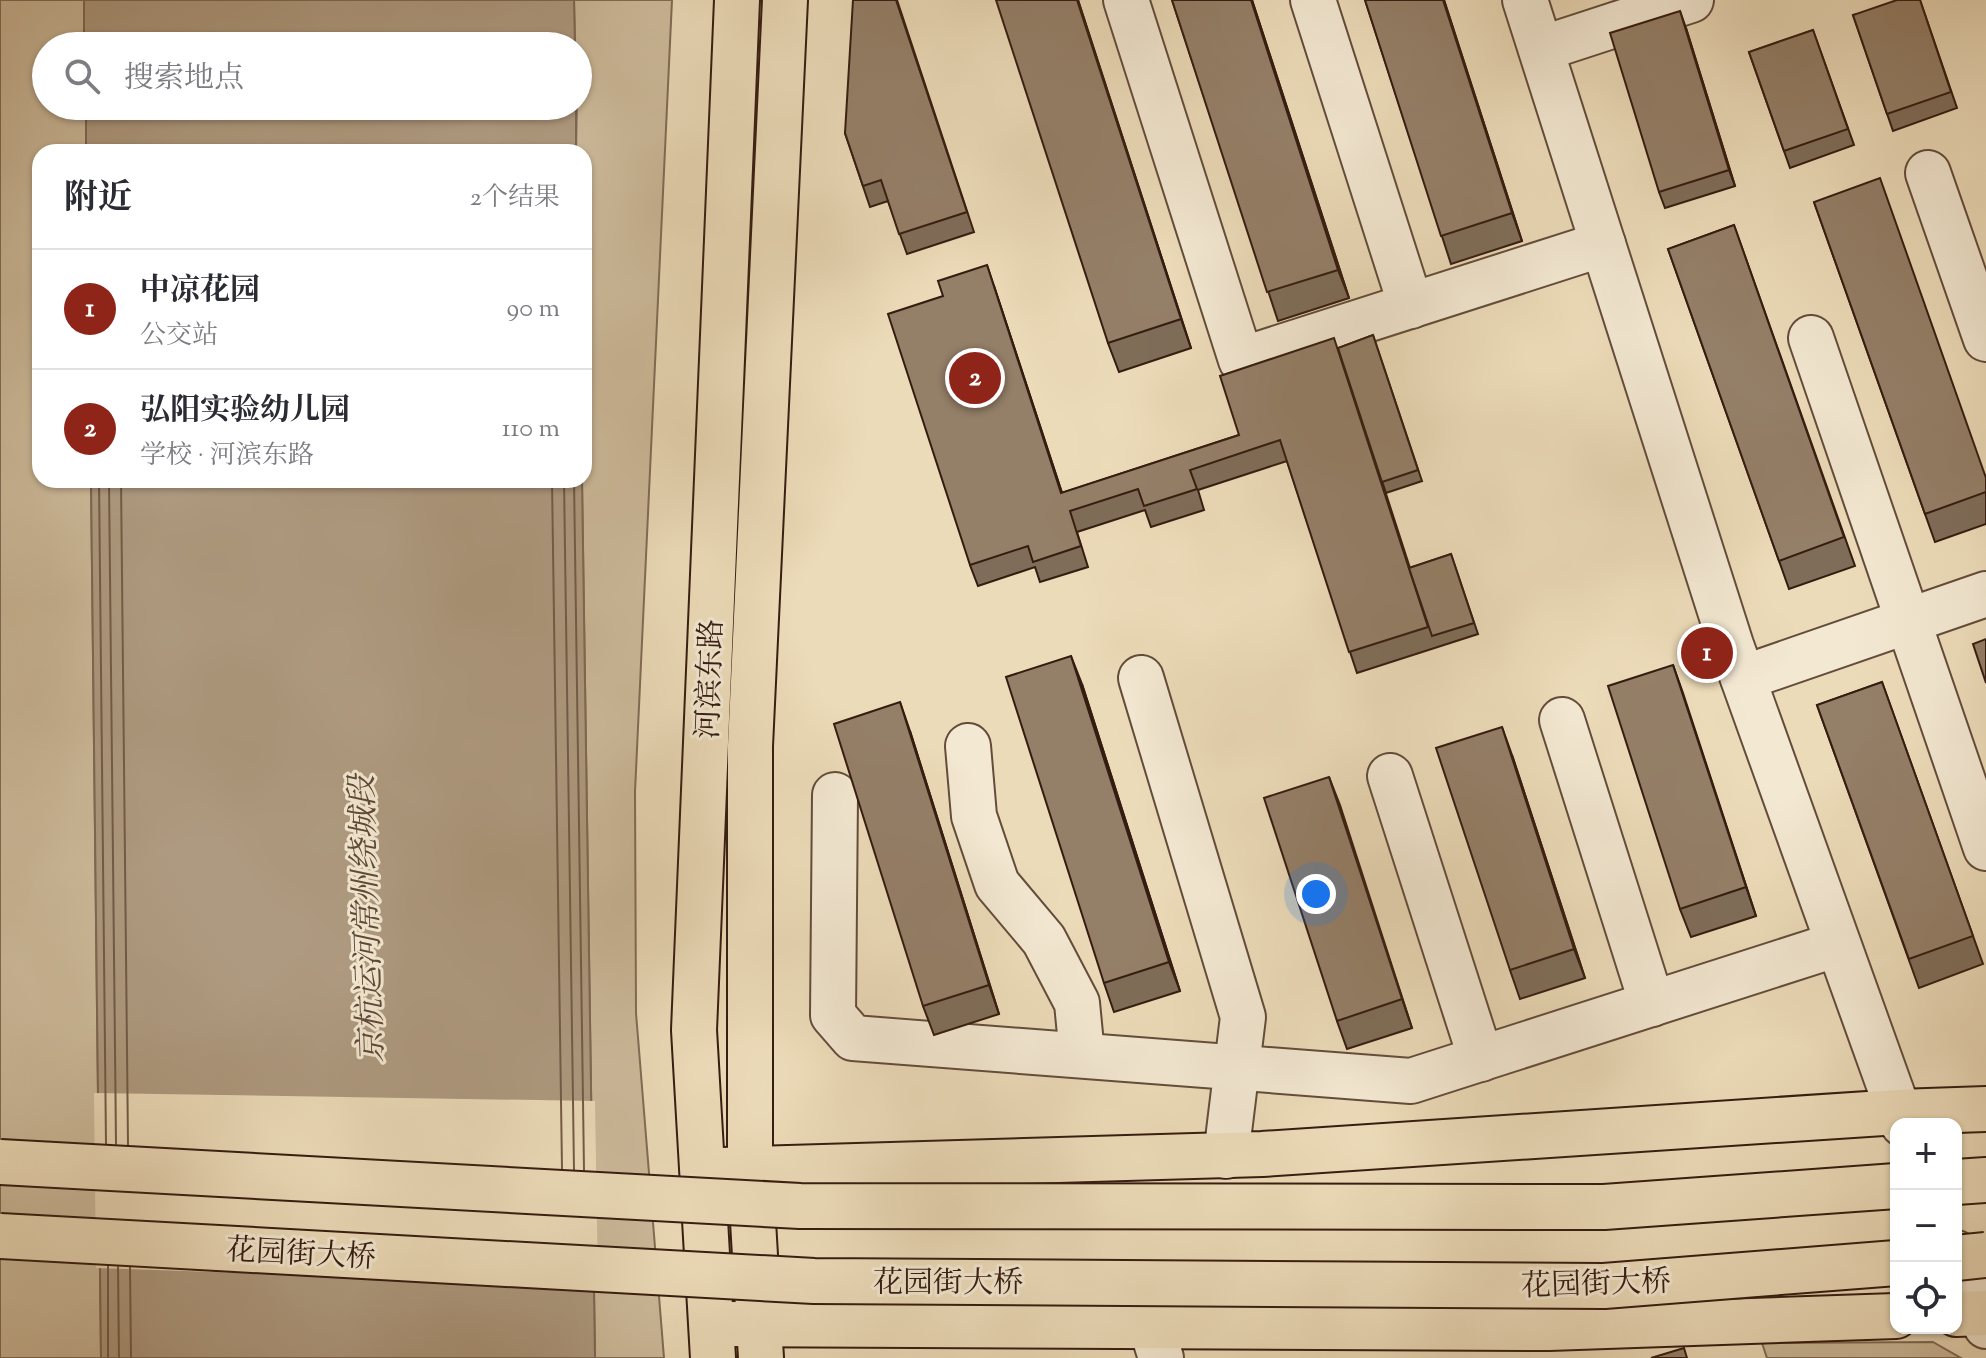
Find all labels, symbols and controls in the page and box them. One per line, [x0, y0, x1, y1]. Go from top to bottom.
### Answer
search box [32, 32, 592, 120]
icon: search [60, 54, 104, 98]
text: 搜索地点 [124, 58, 244, 101]
text: 附近 [64, 175, 132, 224]
text: 2个结果 [470, 180, 560, 217]
text: 中凉花园 [140, 270, 260, 313]
text: 1 [86, 291, 94, 328]
text: 90 m [507, 291, 560, 328]
text: 公交站 [140, 318, 218, 355]
pin: 2 [949, 348, 1001, 408]
text: 弘阳实验幼儿园 [140, 390, 350, 433]
text: 2 [84, 411, 96, 448]
text: 110 m [502, 411, 560, 448]
text: 学校 · 河滨东路 [140, 438, 314, 475]
street label: 河滨东路 [688, 618, 735, 740]
pin: 1 [1681, 623, 1733, 683]
water label: 京杭运河常州绕城段 [341, 771, 397, 1064]
your location [1296, 874, 1336, 914]
map controls [1890, 1118, 1962, 1334]
button: + [1890, 1118, 1962, 1190]
button: − [1890, 1190, 1962, 1262]
street label: 花园街大桥 [225, 1230, 377, 1281]
street label: 花园街大桥 [1520, 1261, 1672, 1310]
button: locate [1890, 1262, 1962, 1334]
street label: 花园街大桥 [873, 1263, 1023, 1306]

